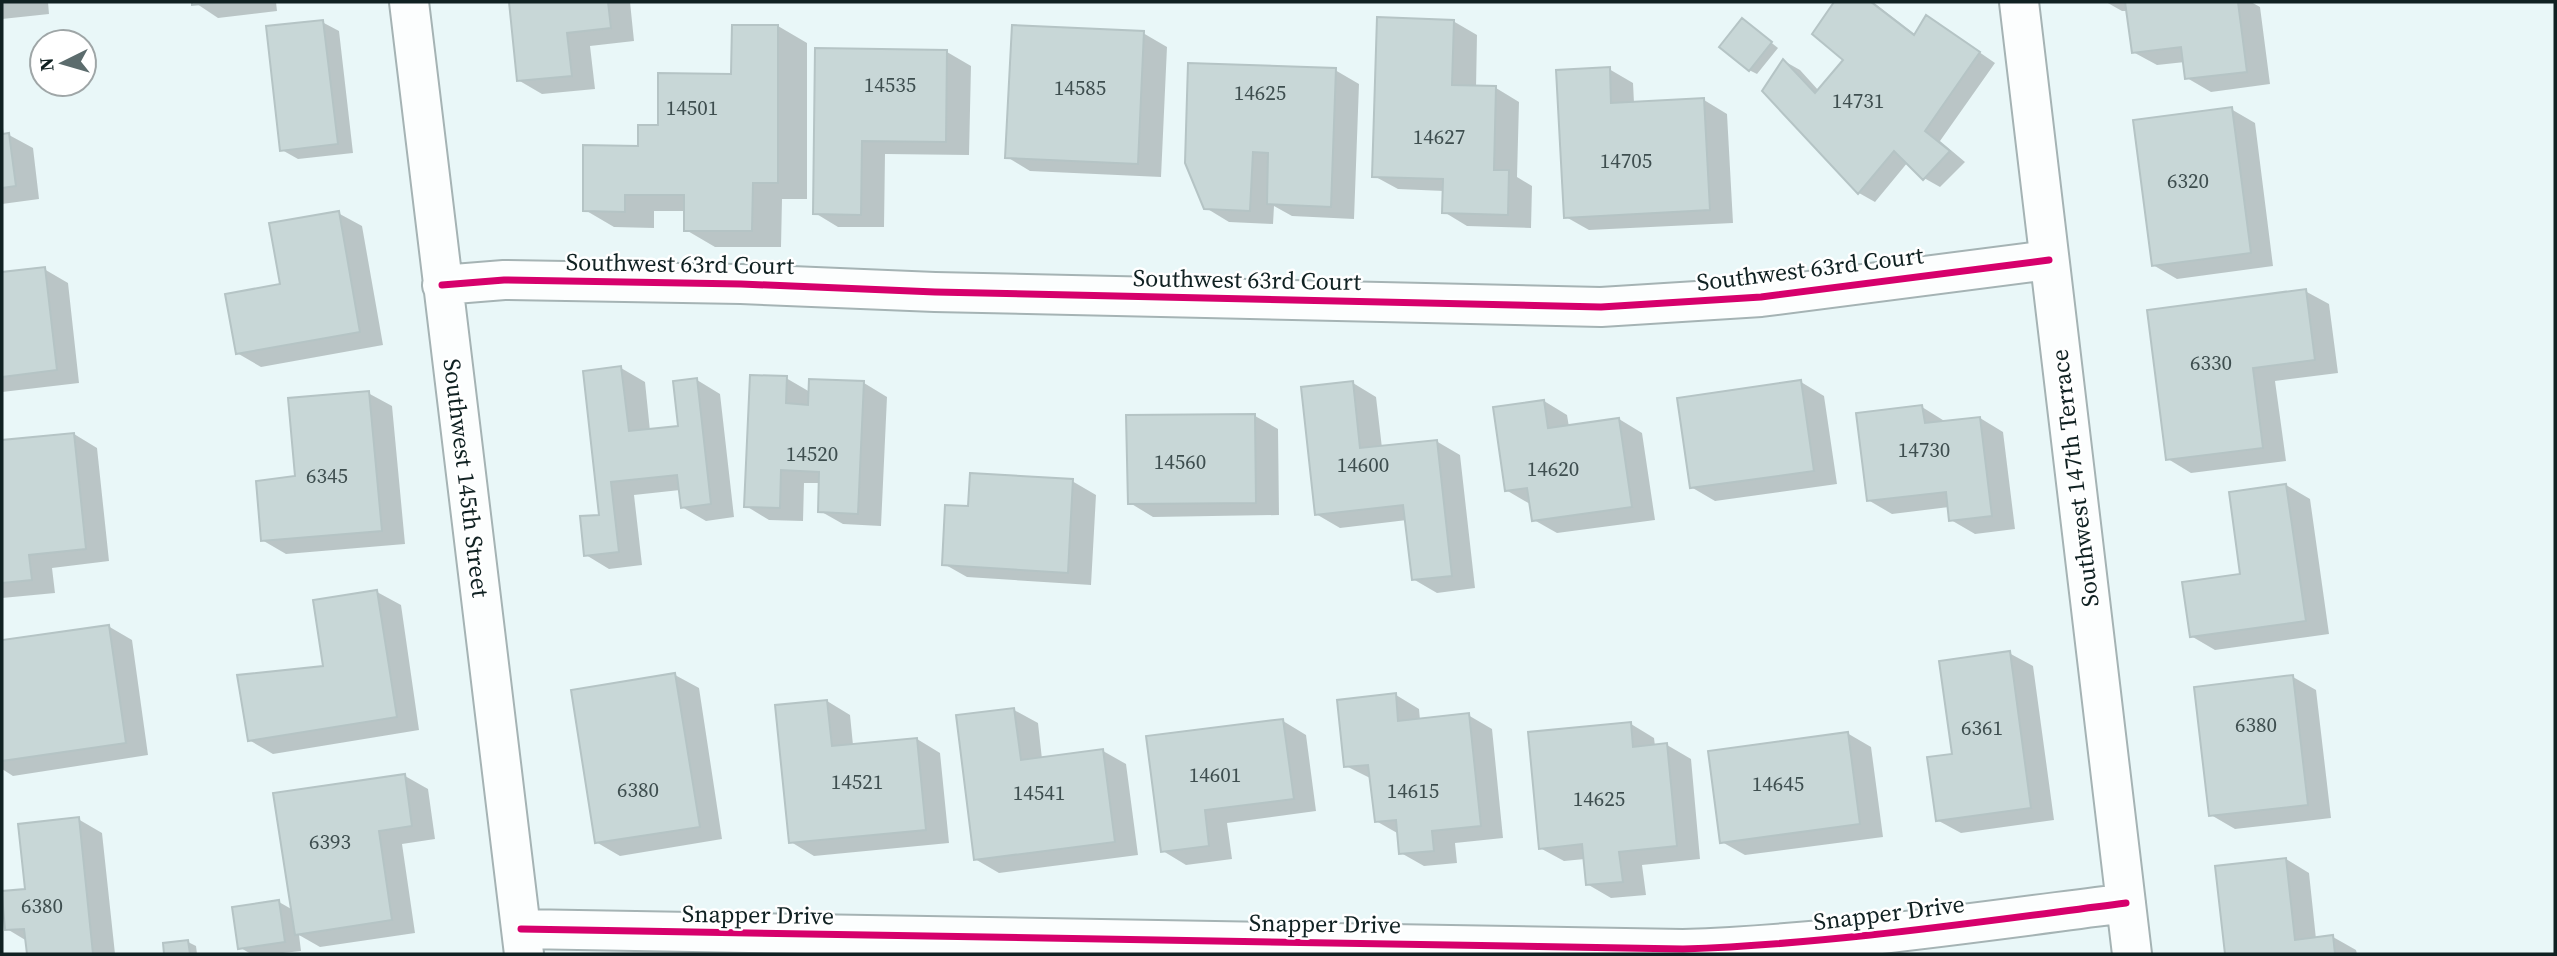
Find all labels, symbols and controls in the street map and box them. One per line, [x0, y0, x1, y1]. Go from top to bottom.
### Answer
north arrow [28, 28, 98, 98]
text: N [32, 56, 60, 73]
house number: 14535 [864, 70, 916, 99]
house number: 14585 [1054, 73, 1106, 102]
house number: 14625 [1234, 78, 1286, 107]
house number: 14731 [1832, 86, 1884, 115]
house number: 14501 [666, 93, 718, 122]
house number: 14627 [1413, 122, 1465, 151]
house number: 14705 [1600, 146, 1652, 175]
house number: 6320 [2167, 166, 2209, 195]
street label: Southwest 63rd Court [1695, 238, 1925, 299]
street label: Southwest 63rd Court [566, 245, 795, 282]
street label: Southwest 63rd Court [1133, 261, 1362, 298]
street label: Southwest 147th Terrace [2042, 347, 2107, 609]
house number: 6330 [2190, 348, 2232, 377]
street label: Southwest 145th Street [435, 357, 498, 599]
house number: 14730 [1898, 435, 1950, 464]
house number: 14520 [786, 439, 838, 468]
house number: 14560 [1154, 447, 1206, 476]
house number: 14600 [1337, 450, 1389, 479]
house number: 14620 [1527, 454, 1579, 483]
house number: 6345 [306, 461, 348, 490]
house number: 6380 [2235, 710, 2277, 739]
house number: 6361 [1961, 713, 2003, 742]
house number: 14601 [1189, 760, 1241, 789]
house number: 14521 [831, 767, 883, 796]
house number: 14645 [1752, 769, 1804, 798]
house number: 6380 [617, 775, 659, 804]
house number: 14615 [1387, 776, 1439, 805]
house number: 14541 [1013, 778, 1065, 807]
house number: 14625 [1573, 784, 1625, 813]
house number: 6393 [309, 827, 351, 856]
street label: Snapper Drive [1811, 887, 1966, 938]
house number: 6380 [21, 891, 63, 920]
street label: Snapper Drive [682, 897, 834, 932]
street label: Snapper Drive [1249, 906, 1401, 941]

